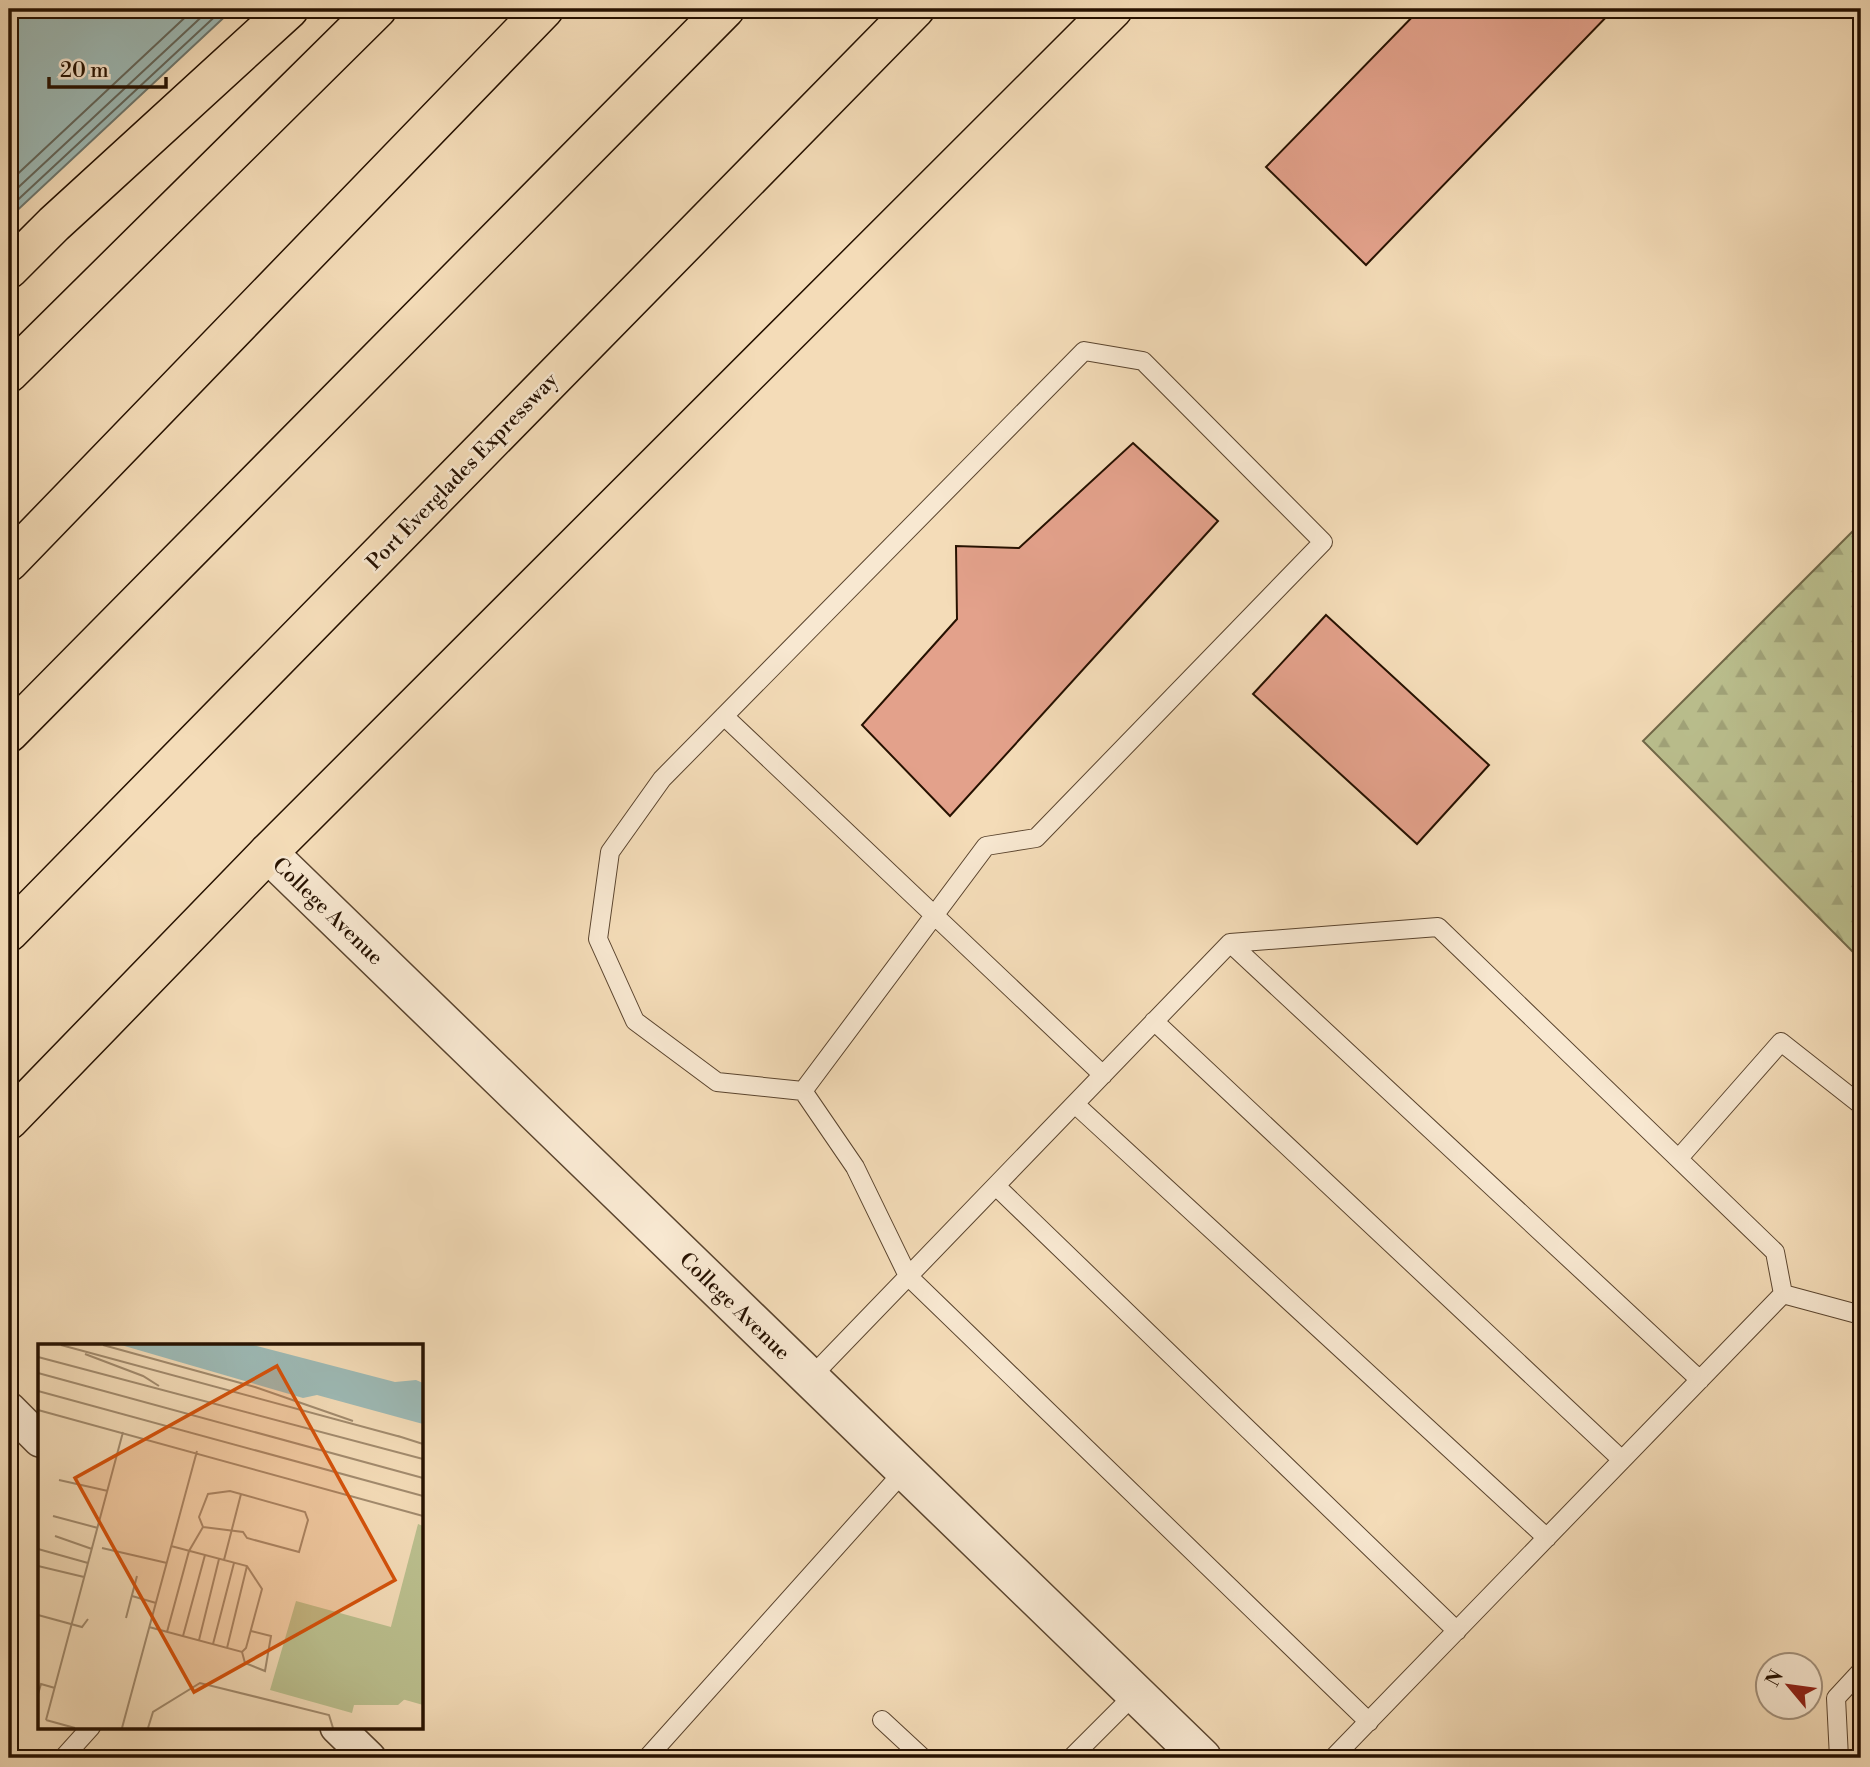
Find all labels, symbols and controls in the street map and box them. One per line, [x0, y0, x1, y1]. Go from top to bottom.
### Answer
scale bar [49, 46, 166, 90]
text: 20 m [60, 58, 109, 84]
street label: Port Everglades Expressway [362, 367, 564, 576]
street label: College Avenue [266, 852, 388, 971]
street label: College Avenue [673, 1247, 795, 1366]
inset map [38, 1344, 424, 1728]
north arrow [1755, 1652, 1825, 1722]
text: N [1761, 1666, 1789, 1691]

